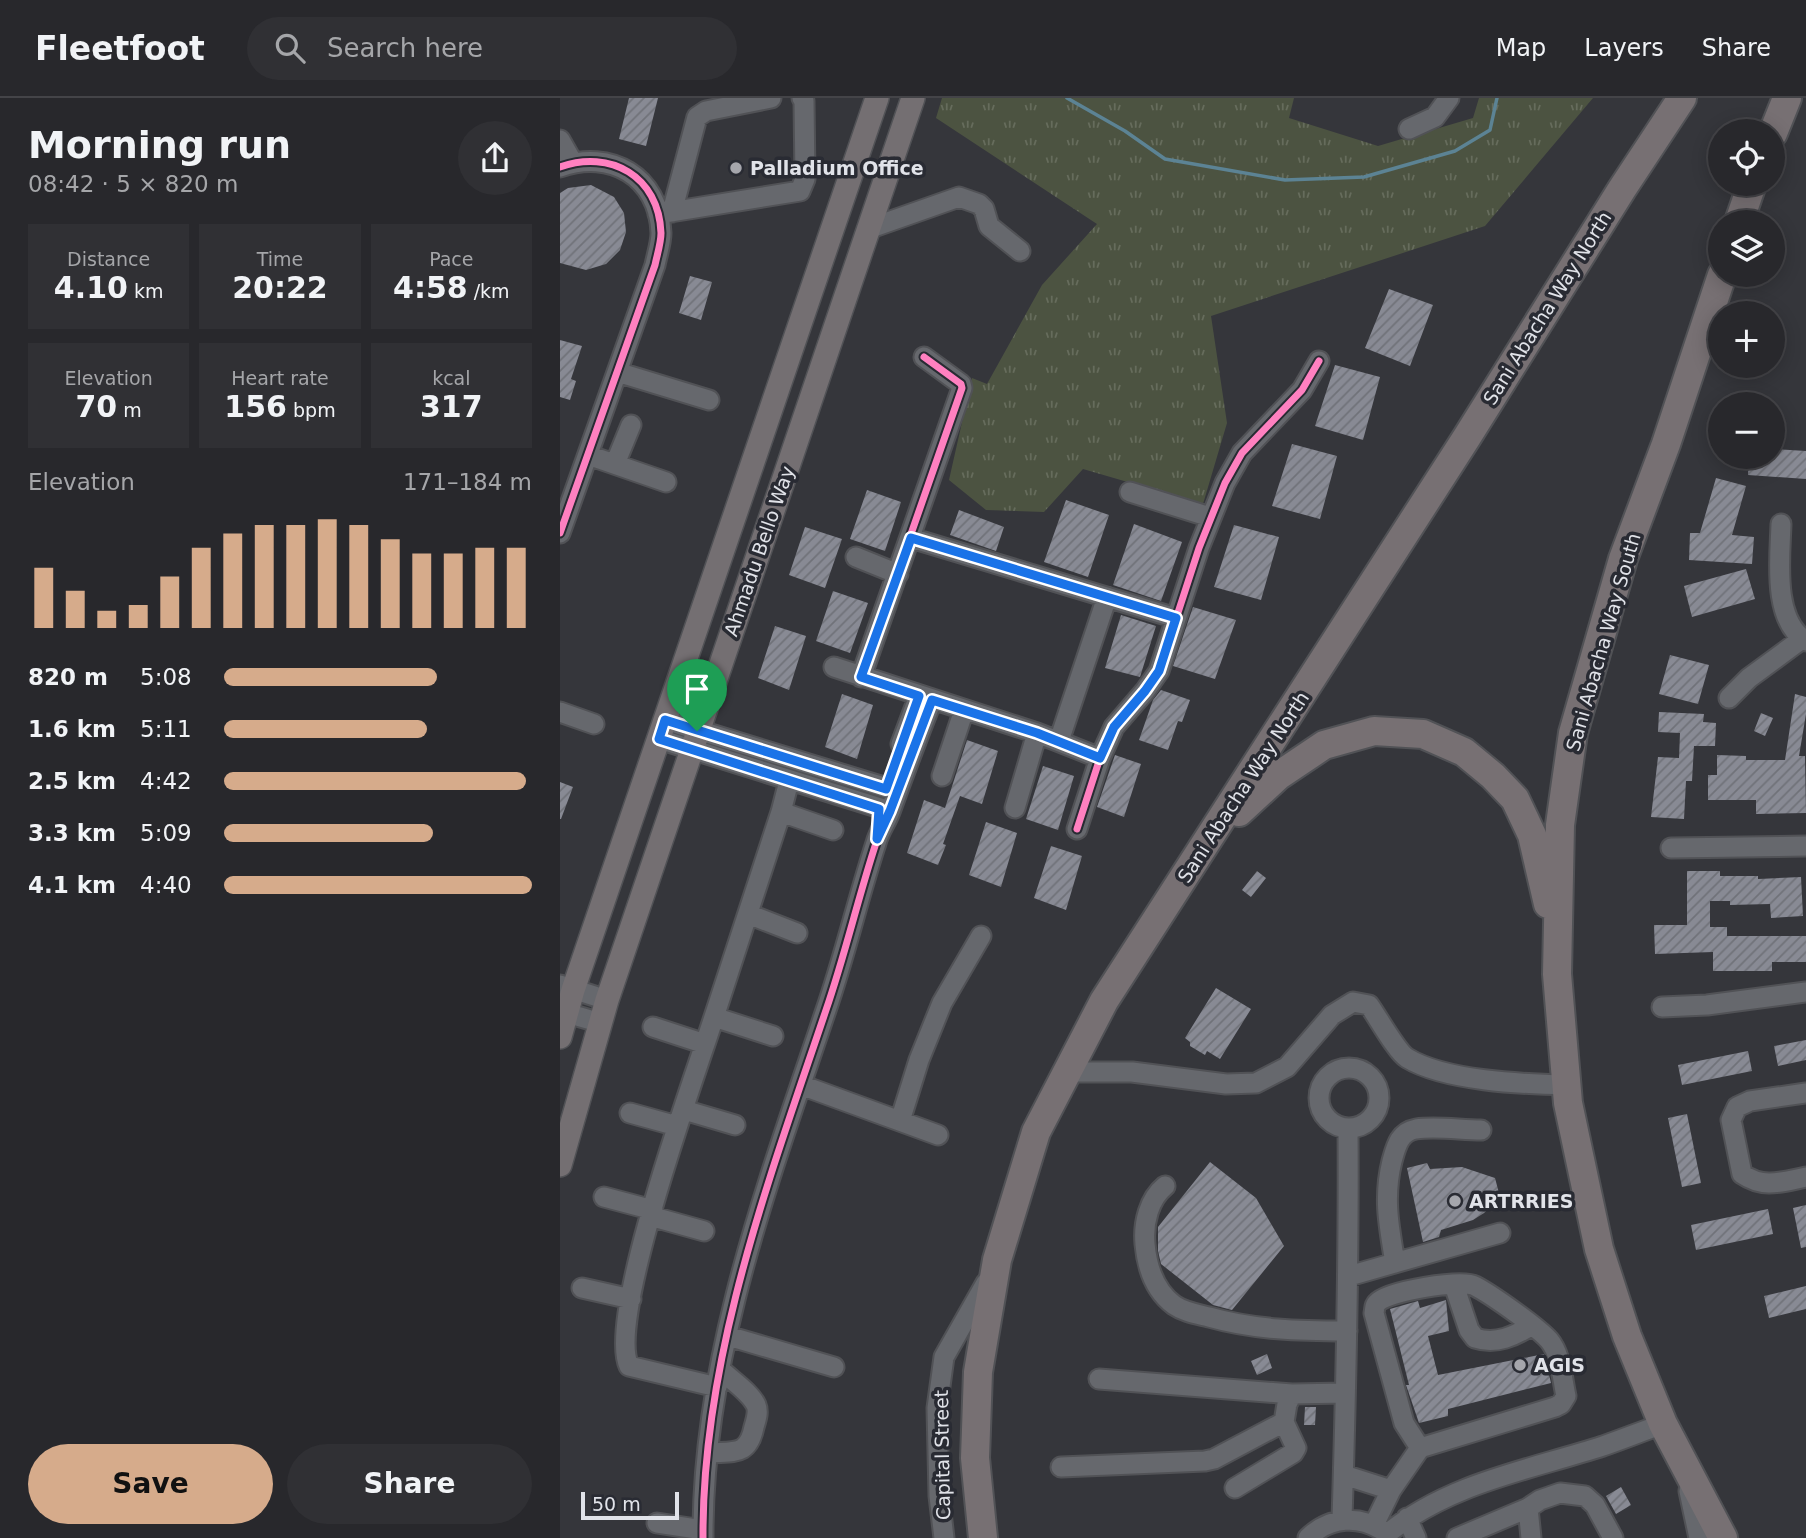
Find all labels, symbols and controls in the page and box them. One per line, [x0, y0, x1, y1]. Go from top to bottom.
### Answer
search box [247, 17, 737, 80]
text: Fleetfoot [35, 29, 205, 68]
icon: search [271, 29, 309, 67]
text: Search here [327, 33, 483, 63]
text: Map [1496, 34, 1546, 62]
text: Layers [1584, 34, 1664, 62]
text: Share [1702, 34, 1771, 62]
map controls [1708, 119, 1785, 469]
button: locate [1708, 119, 1785, 196]
button: share [458, 121, 532, 195]
text: Morning run [28, 123, 291, 167]
place label: Palladium Office [750, 157, 924, 179]
marker: Palladium Office [728, 160, 744, 176]
text: 08:42 · 5 × 820 m [28, 171, 238, 197]
street label: Sani Abacha Way North [1478, 207, 1616, 409]
button: layers [1708, 210, 1785, 287]
text: Distance [67, 248, 150, 270]
text: Time [257, 248, 303, 270]
text: Pace [429, 248, 474, 270]
text: 4.10 [54, 270, 128, 305]
text: 20:22 [232, 270, 328, 305]
text: 4:58 [393, 270, 468, 305]
text: km [128, 280, 163, 302]
text: /km [468, 280, 510, 302]
button: + [1708, 301, 1785, 378]
text: Elevation [65, 367, 153, 389]
text: Heart rate [231, 367, 329, 389]
text: kcal [432, 367, 471, 389]
text: 70 [76, 389, 117, 424]
text: 156 [224, 389, 287, 424]
text: 317 [420, 389, 483, 424]
button: − [1708, 392, 1785, 469]
text: m [117, 399, 142, 421]
text: bpm [287, 399, 336, 421]
street label: Ahmadu Bello Way [720, 463, 798, 639]
text: Elevation [28, 469, 135, 495]
text: 171–184 m [403, 469, 532, 495]
street label: Sani Abacha Way South [1561, 531, 1645, 753]
pin [667, 659, 727, 731]
text: 820 m [28, 664, 108, 690]
text: 5:08 [140, 664, 192, 690]
icon: arrive [678, 670, 716, 708]
street label: Sani Abacha Way North [1173, 687, 1313, 887]
text: 1.6 km [28, 716, 116, 742]
text: 5:11 [140, 716, 192, 742]
text: 2.5 km [28, 768, 116, 794]
text: 4:42 [140, 768, 192, 794]
text: 3.3 km [28, 820, 116, 846]
text: 5:09 [140, 820, 192, 846]
text: 4.1 km [28, 872, 116, 898]
text: 4:40 [140, 872, 192, 898]
place label: ARTRRIES [1469, 1190, 1573, 1212]
marker: ARTRRIES [1447, 1193, 1463, 1209]
place label: AGIS [1534, 1354, 1585, 1376]
marker: AGIS [1512, 1357, 1528, 1373]
street label: Capital Street [930, 1390, 954, 1520]
button: Save [28, 1444, 273, 1524]
button: Share [287, 1444, 532, 1524]
scale bar [581, 1489, 679, 1521]
text: 50 m [592, 1493, 641, 1515]

